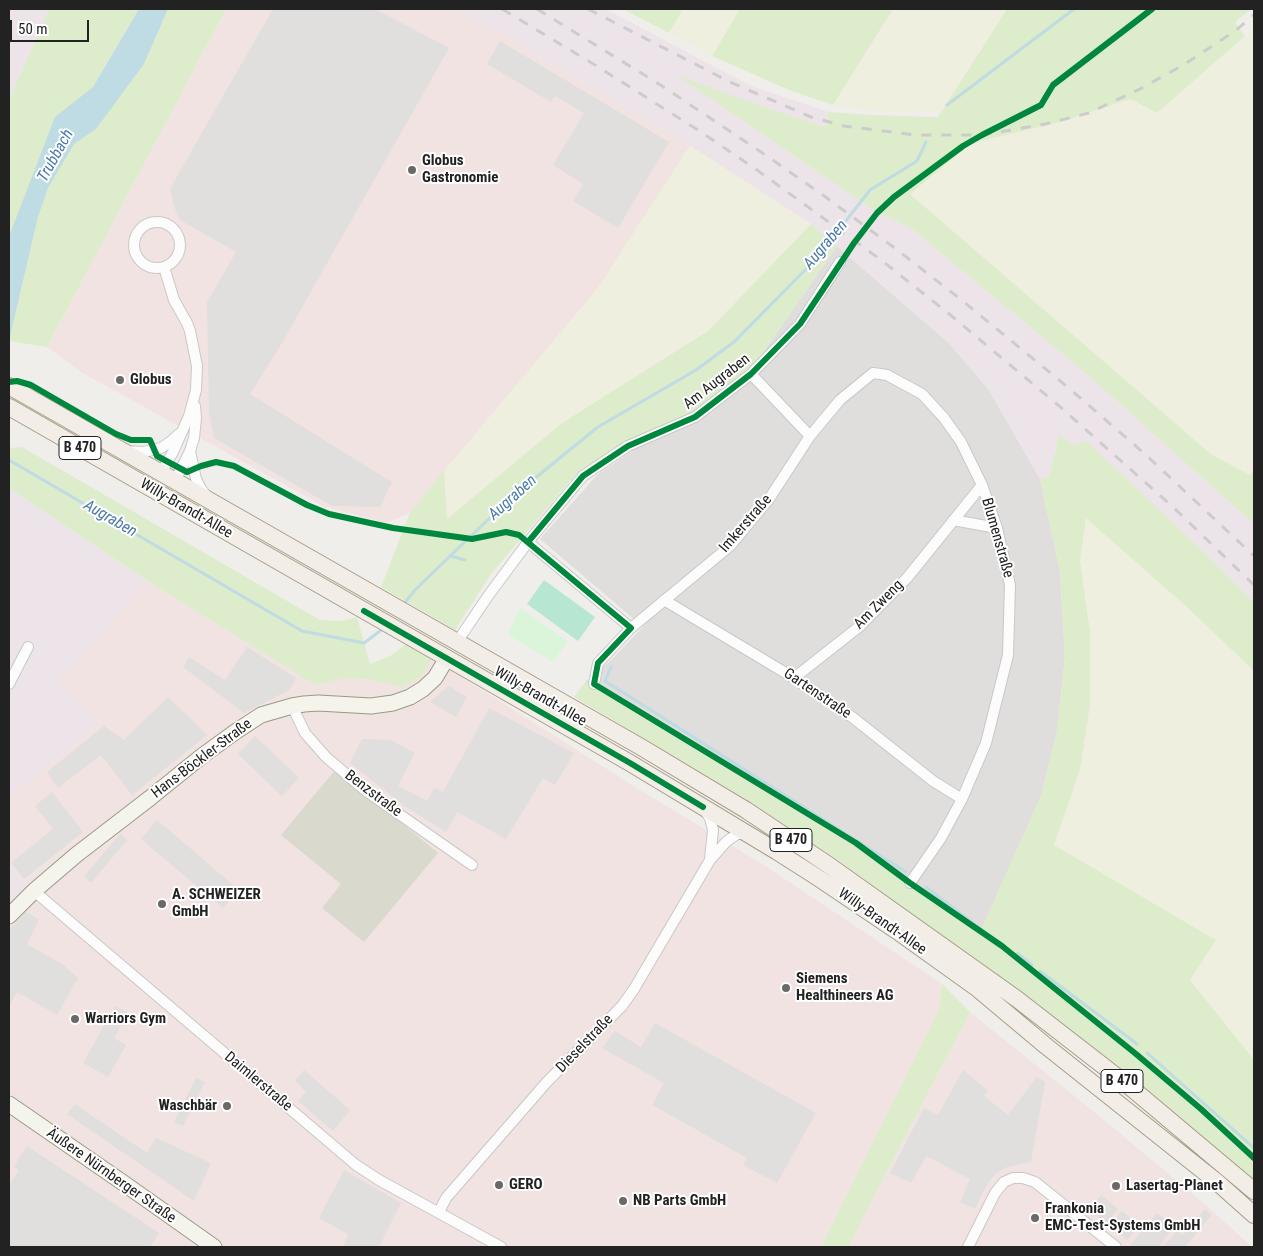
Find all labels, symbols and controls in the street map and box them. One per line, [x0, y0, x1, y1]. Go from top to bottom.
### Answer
scale bar [12, 10, 91, 42]
text: 50 m [18, 20, 48, 38]
water label: Trubbach [34, 126, 78, 186]
place label: Globus Gastronomie [422, 152, 498, 187]
marker: Globus Gastronomie [406, 164, 418, 176]
water label: Augraben [800, 216, 852, 274]
street label: Am Augraben [680, 350, 754, 414]
place label: Globus [130, 371, 172, 389]
marker: Globus [114, 374, 126, 386]
road number: B 470 [59, 436, 101, 459]
water label: Augraben [485, 471, 541, 525]
street label: Willy-Brandt-Allee [137, 475, 235, 543]
street label: Imkerstraße [716, 491, 776, 557]
water label: Augraben [80, 496, 140, 542]
street label: Blumenstraße [977, 496, 1017, 580]
street label: Am Zweng [851, 577, 907, 633]
street label: Willy-Brandt-Allee [491, 663, 589, 731]
street label: Gartenstraße [780, 665, 854, 723]
street label: Hans-Böckler-Straße [148, 715, 256, 803]
street label: Benzstraße [341, 767, 405, 821]
road number: B 470 [770, 828, 812, 852]
street label: Willy-Brandt-Allee [834, 885, 930, 959]
place label: A. SCHWEIZER GmbH [172, 886, 261, 921]
marker: A. SCHWEIZER GmbH [156, 898, 168, 910]
place label: Siemens Healthineers AG [796, 970, 894, 1005]
marker: Siemens Healthineers AG [780, 982, 792, 994]
place label: Warriors Gym [85, 1010, 166, 1028]
street label: Dieselstraße [553, 1011, 617, 1077]
marker: Warriors Gym [69, 1013, 81, 1025]
street label: Daimlerstraße [220, 1048, 296, 1116]
road number: B 470 [1101, 1070, 1143, 1092]
place label: Waschbär [158, 1097, 217, 1115]
marker: Waschbär [221, 1100, 233, 1112]
street label: Äußere Nürnberger Straße [43, 1125, 179, 1227]
place label: GERO [509, 1176, 542, 1194]
place label: Lasertag-Planet [1126, 1177, 1223, 1195]
marker: GERO [493, 1179, 505, 1191]
marker: Lasertag-Planet [1110, 1180, 1122, 1192]
place label: NB Parts GmbH [633, 1192, 726, 1210]
marker: NB Parts GmbH [617, 1195, 629, 1207]
place label: Frankonia EMC-Test-Systems GmbH [1045, 1200, 1200, 1235]
marker: Frankonia EMC-Test-Systems GmbH [1029, 1212, 1041, 1224]

